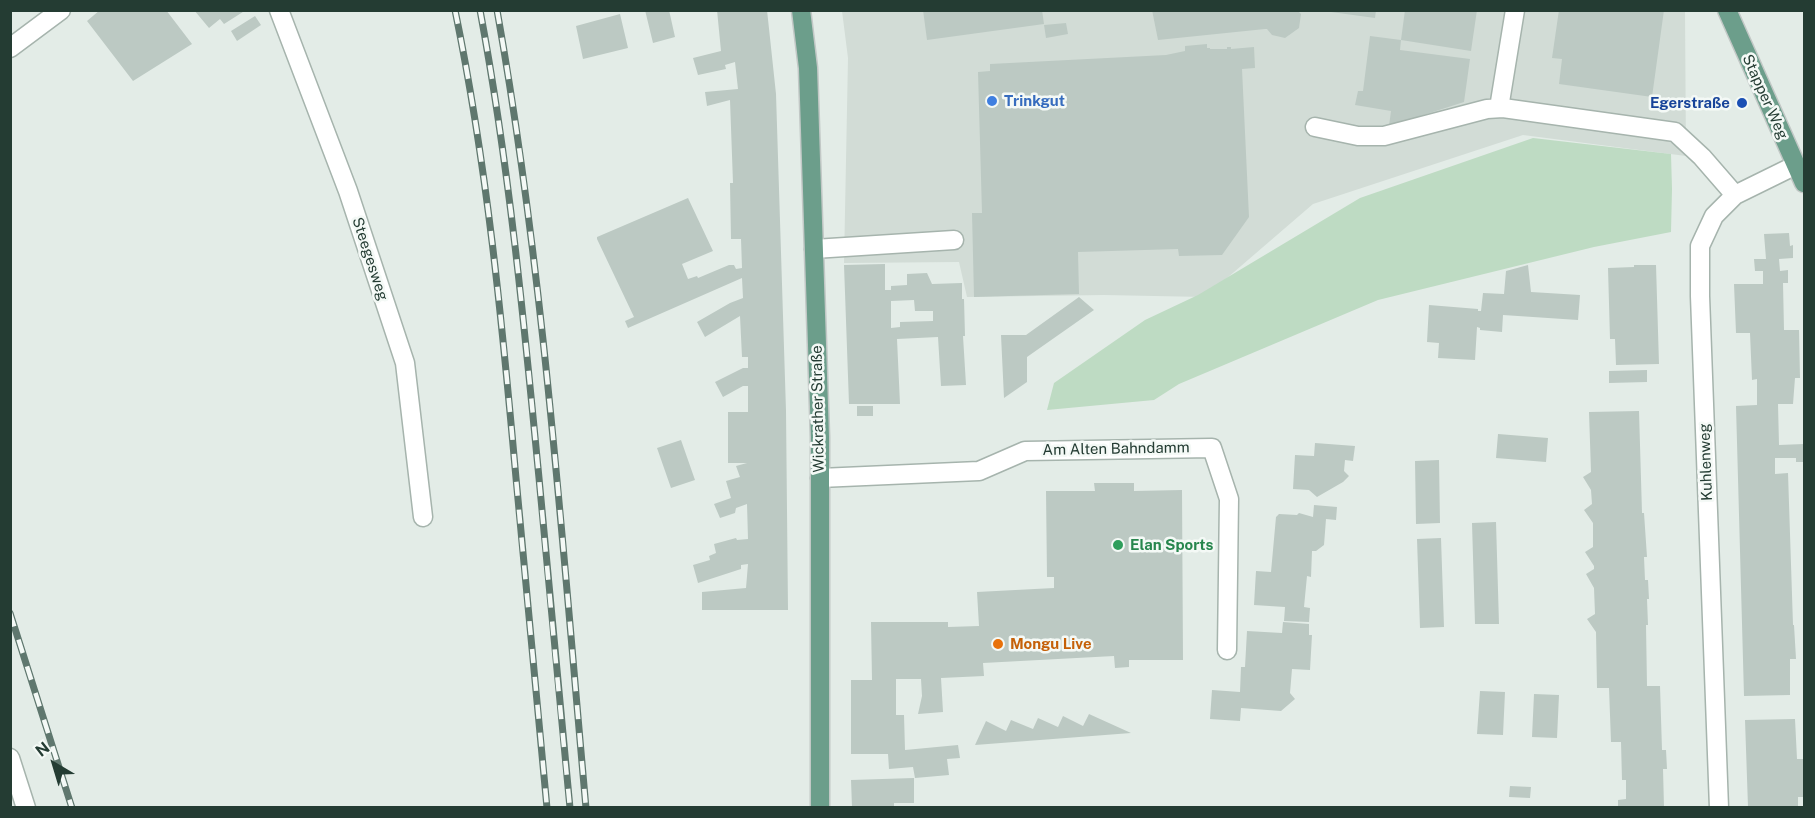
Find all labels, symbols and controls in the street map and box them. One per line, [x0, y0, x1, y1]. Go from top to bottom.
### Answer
street label: Stapper Weg [1738, 52, 1792, 142]
place label: Trinkgut [1004, 92, 1065, 110]
marker: Trinkgut [985, 94, 999, 108]
place label: Egerstraße [1650, 94, 1730, 112]
marker: Egerstraße [1735, 96, 1749, 110]
street label: Steegesweg [348, 215, 392, 303]
street label: Wickrather Straße [808, 345, 828, 473]
street label: Kuhlenweg [1696, 423, 1716, 501]
street label: Am Alten Bahndamm [1042, 439, 1190, 459]
place label: Elan Sports [1130, 536, 1213, 554]
marker: Elan Sports [1111, 538, 1125, 552]
place label: Mongu Live [1010, 635, 1092, 653]
marker: Mongu Live [991, 637, 1005, 651]
north arrow [24, 734, 84, 794]
text: N [32, 738, 53, 761]

